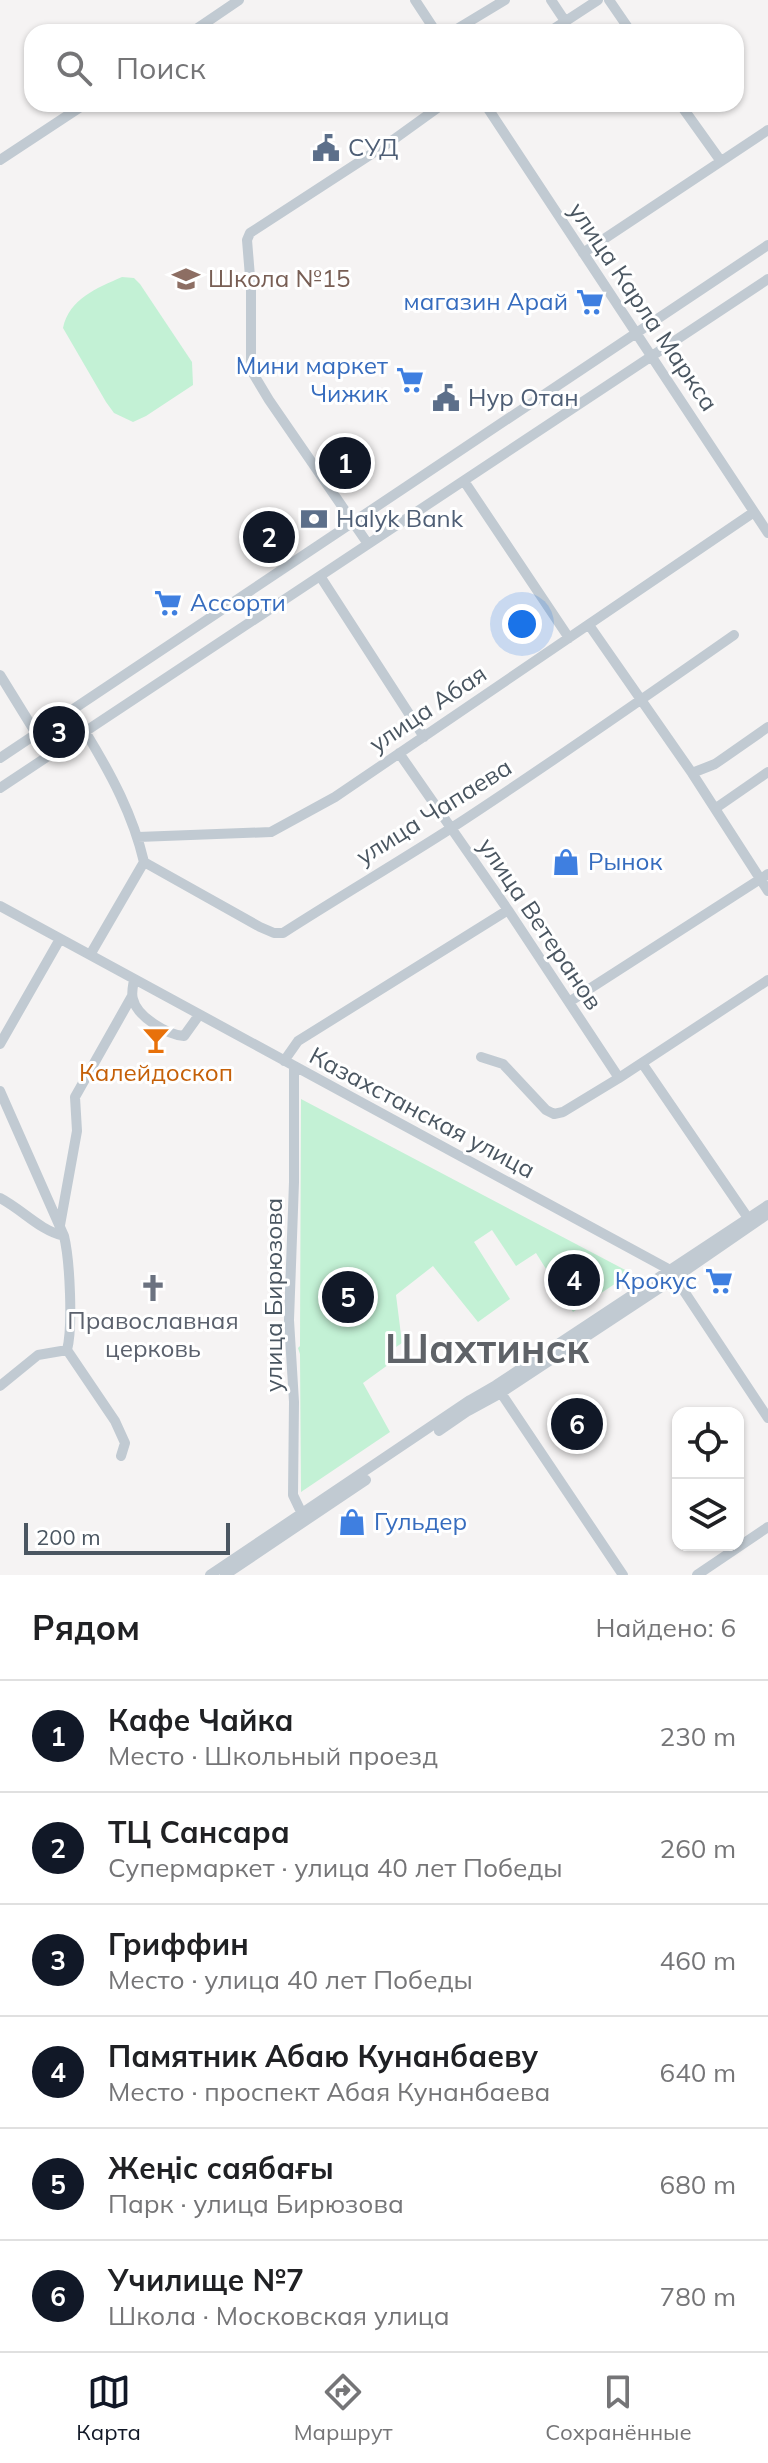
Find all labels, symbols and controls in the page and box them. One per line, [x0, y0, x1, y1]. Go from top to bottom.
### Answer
search box [24, 24, 744, 112]
icon: search [52, 46, 96, 90]
text: Поиск [116, 49, 206, 87]
place label: СУД [348, 132, 398, 162]
public building icon: СУД [311, 133, 341, 163]
street label: улица Карла Маркса [563, 196, 725, 417]
place label: Школа №15 [208, 263, 350, 293]
school or university icon: Школа №15 [171, 264, 201, 294]
place label: магазин Арай [404, 286, 568, 316]
supermarket icon: магазин Арай [575, 287, 605, 317]
place label: Мини маркет Чижик [236, 350, 388, 408]
supermarket icon: Мини маркет Чижик [395, 365, 425, 395]
place label: Нур Отан [468, 382, 579, 412]
public building icon: Нур Отан [431, 383, 461, 413]
pin: 1 [319, 433, 371, 493]
place label: Halyk Bank [336, 503, 464, 533]
bank icon: Halyk Bank [299, 504, 329, 534]
pin: 2 [243, 507, 295, 567]
place label: Ассорти [190, 587, 286, 617]
supermarket icon: Ассорти [153, 588, 183, 618]
your location [502, 604, 542, 644]
street label: улица Абая [363, 658, 492, 758]
pin: 3 [33, 702, 85, 762]
street label: улица Чапаева [350, 751, 517, 871]
street label: улица Ветеранов [472, 832, 609, 1015]
place label: Рынок [588, 846, 663, 876]
shop icon: Рынок [551, 847, 581, 877]
bar icon: Калейдоскоп [141, 1025, 171, 1055]
street label: Казахстанская улица [305, 1040, 540, 1184]
place label: Калейдоскоп [79, 1057, 233, 1087]
street label: улица Бирюзова [258, 1198, 288, 1392]
pin: 4 [548, 1250, 600, 1310]
place label: Крокус [615, 1265, 697, 1295]
supermarket icon: Крокус [704, 1266, 734, 1296]
pin: 5 [322, 1267, 374, 1327]
church icon: Православная церковь [138, 1273, 168, 1303]
place label: Православная церковь [67, 1305, 239, 1363]
district label: Шахтинск [385, 1323, 589, 1373]
pin: 6 [551, 1394, 603, 1454]
map controls [672, 1407, 744, 1551]
button: locate [672, 1407, 744, 1479]
button: layers [672, 1479, 744, 1551]
place label: Гульдер [374, 1506, 467, 1536]
shop icon: Гульдер [337, 1507, 367, 1537]
scale bar [24, 1519, 230, 1555]
text: 200 m [36, 1523, 101, 1551]
text: Рядом [32, 1606, 140, 1649]
text: Найдено: 6 [596, 1611, 736, 1644]
text: Кафе Чайка [108, 1701, 294, 1739]
text: 1 [50, 1720, 66, 1753]
text: 230 m [660, 1720, 736, 1753]
text: Место · Школьный проезд [108, 1739, 438, 1772]
text: ТЦ Сансара [108, 1813, 290, 1851]
text: 2 [50, 1832, 66, 1865]
text: 260 m [660, 1832, 736, 1865]
text: Супермаркет · улица 40 лет Победы [108, 1851, 563, 1884]
text: Гриффин [108, 1925, 249, 1963]
text: 3 [50, 1944, 66, 1977]
text: 460 m [660, 1944, 736, 1977]
text: Место · улица 40 лет Победы [108, 1963, 473, 1996]
text: Памятник Абаю Кунанбаеву [108, 2037, 538, 2075]
text: 4 [50, 2056, 66, 2089]
text: 640 m [660, 2056, 736, 2089]
text: Место · проспект Абая Кунанбаева [108, 2075, 550, 2108]
text: Жеңіс саябағы [108, 2149, 334, 2187]
text: 5 [50, 2168, 66, 2201]
text: 680 m [660, 2168, 736, 2201]
text: Парк · улица Бирюзова [108, 2187, 404, 2220]
text: Училище №7 [108, 2261, 304, 2299]
text: 6 [50, 2280, 66, 2313]
text: 780 m [660, 2280, 736, 2313]
text: Школа · Московская улица [108, 2299, 450, 2332]
tab: Карта [76, 2370, 141, 2446]
tab: Маршрут [294, 2370, 393, 2446]
tab: Сохранённые [545, 2370, 692, 2446]

